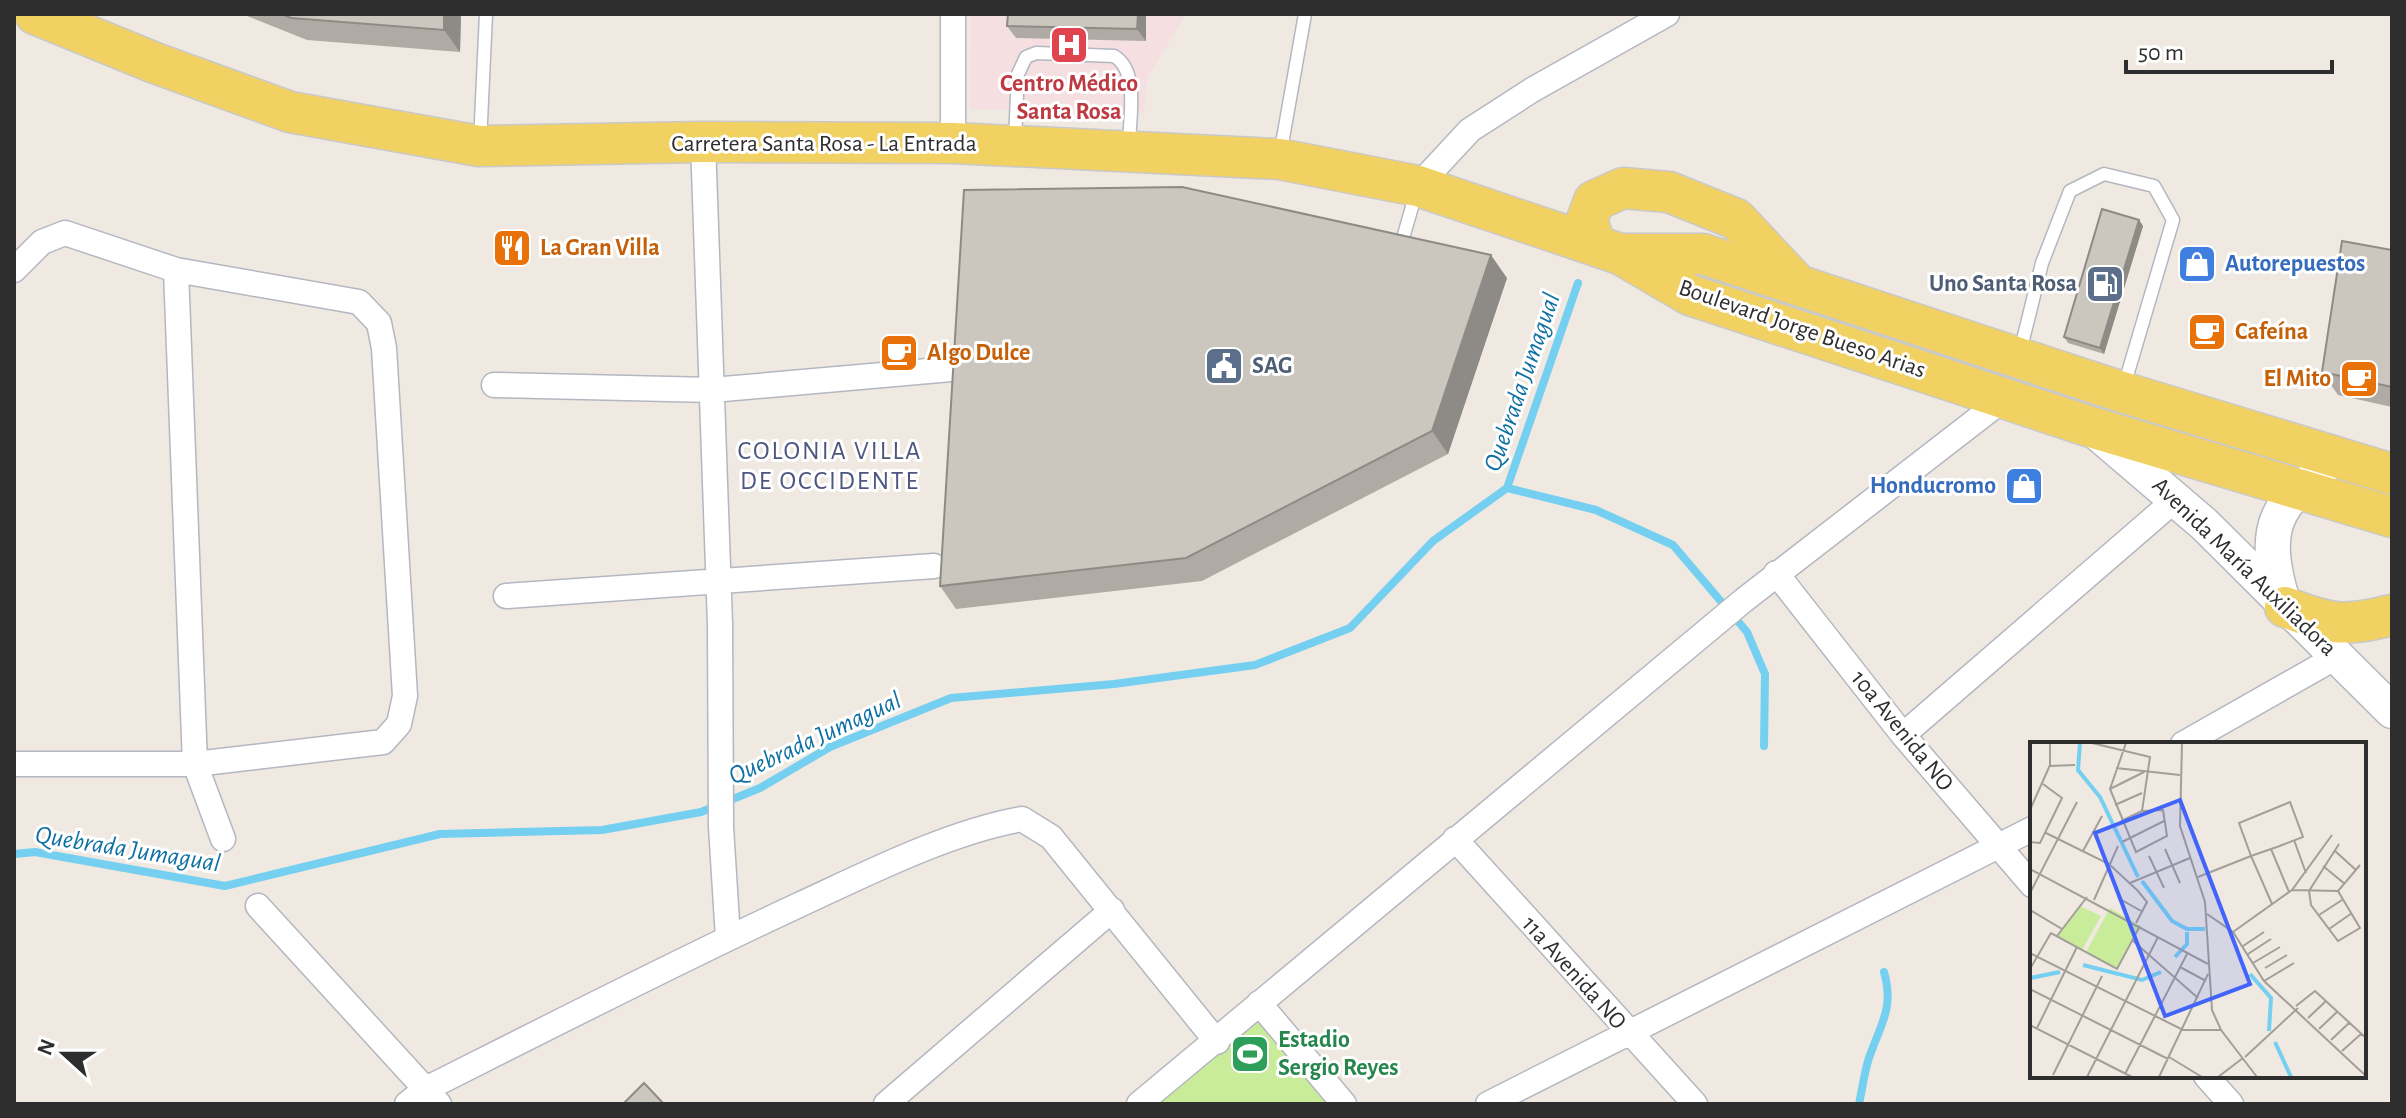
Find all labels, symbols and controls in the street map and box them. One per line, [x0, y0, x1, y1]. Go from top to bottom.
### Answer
hospital icon: Centro Médico Santa Rosa [1048, 24, 1090, 66]
scale bar [2126, 24, 2332, 74]
text: 50 m [2138, 41, 2184, 65]
place label: Centro Médico Santa Rosa [1000, 72, 1138, 124]
street label: Carretera Santa Rosa - La Entrada [671, 132, 977, 156]
restaurant icon: La Gran Villa [491, 227, 533, 269]
place label: La Gran Villa [540, 236, 660, 260]
shop icon: Autorepuestos [2176, 243, 2218, 285]
place label: Autorepuestos [2225, 252, 2365, 276]
fuel station icon: Uno Santa Rosa [2084, 263, 2126, 305]
place label: Uno Santa Rosa [1929, 272, 2077, 296]
street label: Boulevard Jorge Bueso Arias [1675, 275, 1929, 383]
water label: Quebrada Jumagual [1479, 289, 1565, 475]
cafe icon: Cafeína [2186, 311, 2228, 353]
place label: Cafeína [2235, 320, 2308, 344]
cafe icon: Algo Dulce [878, 332, 920, 374]
place label: Algo Dulce [927, 341, 1030, 365]
public building icon: SAG [1203, 345, 1245, 387]
place label: SAG [1252, 354, 1292, 378]
cafe icon: El Mito [2338, 358, 2380, 400]
place label: El Mito [2263, 367, 2331, 391]
district label: COLONIA VILLA DE OCCIDENTE [738, 438, 922, 494]
shop icon: Honducromo [2003, 465, 2045, 507]
street label: Avenida María Auxiliadora [2147, 473, 2341, 661]
place label: Honducromo [1870, 474, 1996, 498]
street label: 10a Avenida NO [1846, 666, 1958, 796]
water label: Quebrada Jumagual [725, 687, 905, 789]
inset map [2030, 742, 2366, 1078]
water label: Quebrada Jumagual [34, 822, 222, 876]
street label: 11a Avenida NO [1517, 912, 1631, 1034]
north arrow [24, 1014, 104, 1094]
place label: Estadio Sergio Reyes [1278, 1028, 1399, 1080]
sports icon: Estadio Sergio Reyes [1229, 1033, 1271, 1075]
text: N [33, 1036, 59, 1058]

